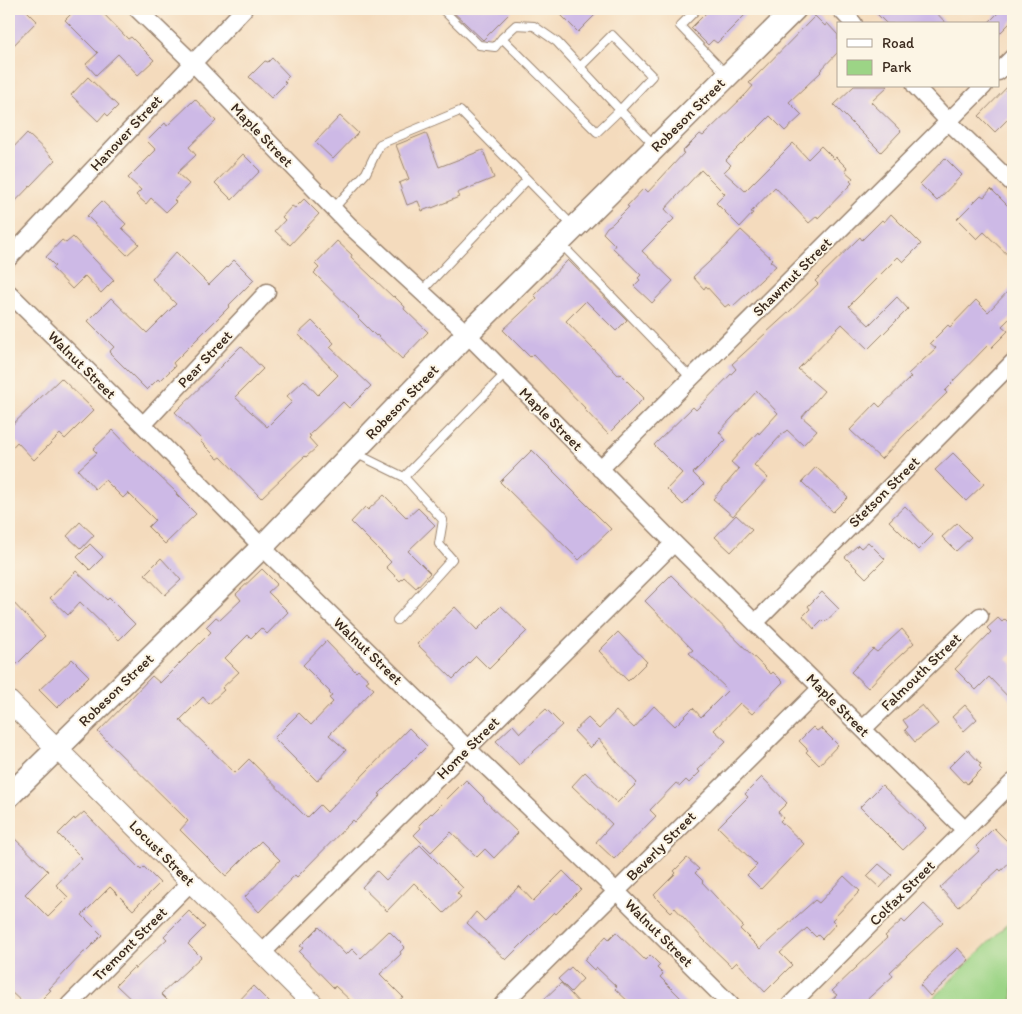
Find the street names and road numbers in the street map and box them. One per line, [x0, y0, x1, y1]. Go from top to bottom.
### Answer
street label: Robeson Street [647, 74, 729, 156]
street label: Hanover Street [86, 91, 166, 175]
street label: Maple Street [227, 99, 297, 171]
street label: Shawmut Street [749, 233, 836, 320]
street label: Pear Street [174, 326, 236, 391]
street label: Walnut Street [44, 327, 120, 403]
street label: Robeson Street [362, 360, 443, 443]
street label: Maple Street [516, 384, 587, 455]
street label: Stetson Street [845, 452, 924, 531]
street label: Walnut Street [330, 614, 407, 689]
street label: Falmouth Street [877, 629, 965, 715]
street label: Robeson Street [75, 649, 158, 730]
street label: Maple Street [803, 670, 874, 741]
street label: Home Street [433, 713, 503, 783]
street label: Beverly Street [622, 807, 700, 885]
street label: Locust Street [125, 816, 199, 890]
street label: Colfax Street [866, 856, 939, 929]
street label: Walnut Street [621, 895, 697, 971]
street label: Tremont Street [89, 903, 171, 985]

